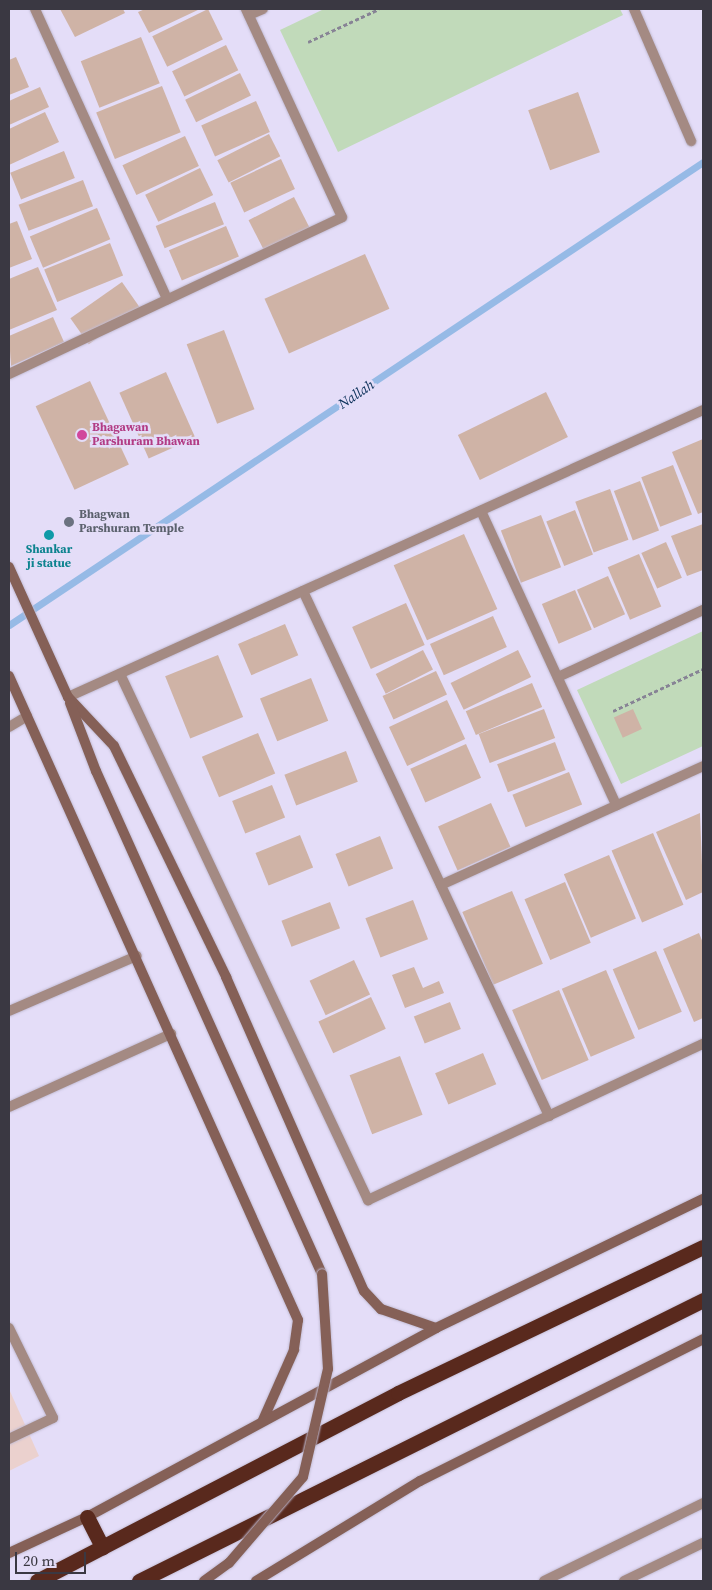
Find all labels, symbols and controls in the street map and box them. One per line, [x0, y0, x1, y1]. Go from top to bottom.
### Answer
water label: Nallah [335, 376, 377, 412]
place label: Bhagawan Parshuram Bhawan [92, 421, 200, 449]
marker: Bhagawan Parshuram Bhawan [76, 429, 88, 441]
place label: Bhagwan Parshuram Temple [79, 508, 184, 536]
marker: Bhagwan Parshuram Temple [63, 516, 75, 528]
marker: Shankar ji statue [43, 529, 55, 541]
place label: Shankar ji statue [26, 543, 72, 571]
scale bar [18, 1542, 89, 1574]
text: 20 m [23, 1550, 55, 1571]

